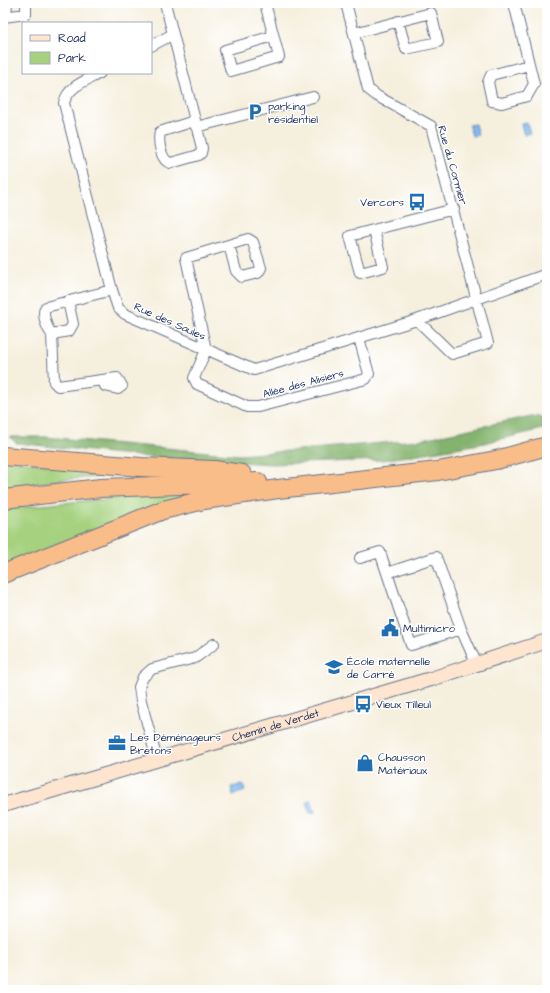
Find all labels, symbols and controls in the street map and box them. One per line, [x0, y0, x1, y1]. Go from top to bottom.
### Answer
legend [22, 22, 152, 74]
text: Road [58, 30, 86, 47]
text: Park [58, 50, 86, 67]
place label: parking résidentiel [268, 99, 318, 127]
parking icon: parking résidentiel [245, 102, 265, 122]
street label: Rue du Cormier [434, 124, 471, 206]
bus stop icon: Vercors [407, 192, 427, 212]
place label: Vercors [360, 195, 404, 210]
street label: Rue des Saules [132, 299, 208, 344]
street label: Allée des Alisiers [261, 365, 346, 402]
public building icon: Multimicro [380, 618, 400, 638]
place label: Multimicro [403, 621, 456, 636]
place label: École maternelle de Carré [347, 654, 430, 682]
school or university icon: École maternelle de Carré [324, 657, 344, 677]
bus stop icon: Vieux Tilleul [353, 694, 373, 714]
place label: Vieux Tilleul [376, 697, 431, 712]
street label: Chemin de Verdet [230, 705, 322, 745]
place label: Les Déménageurs Bretons [130, 730, 221, 758]
office icon: Les Déménageurs Bretons [107, 733, 127, 753]
place label: Chausson Matériaux [378, 750, 428, 778]
shop icon: Chausson Matériaux [355, 753, 375, 773]

